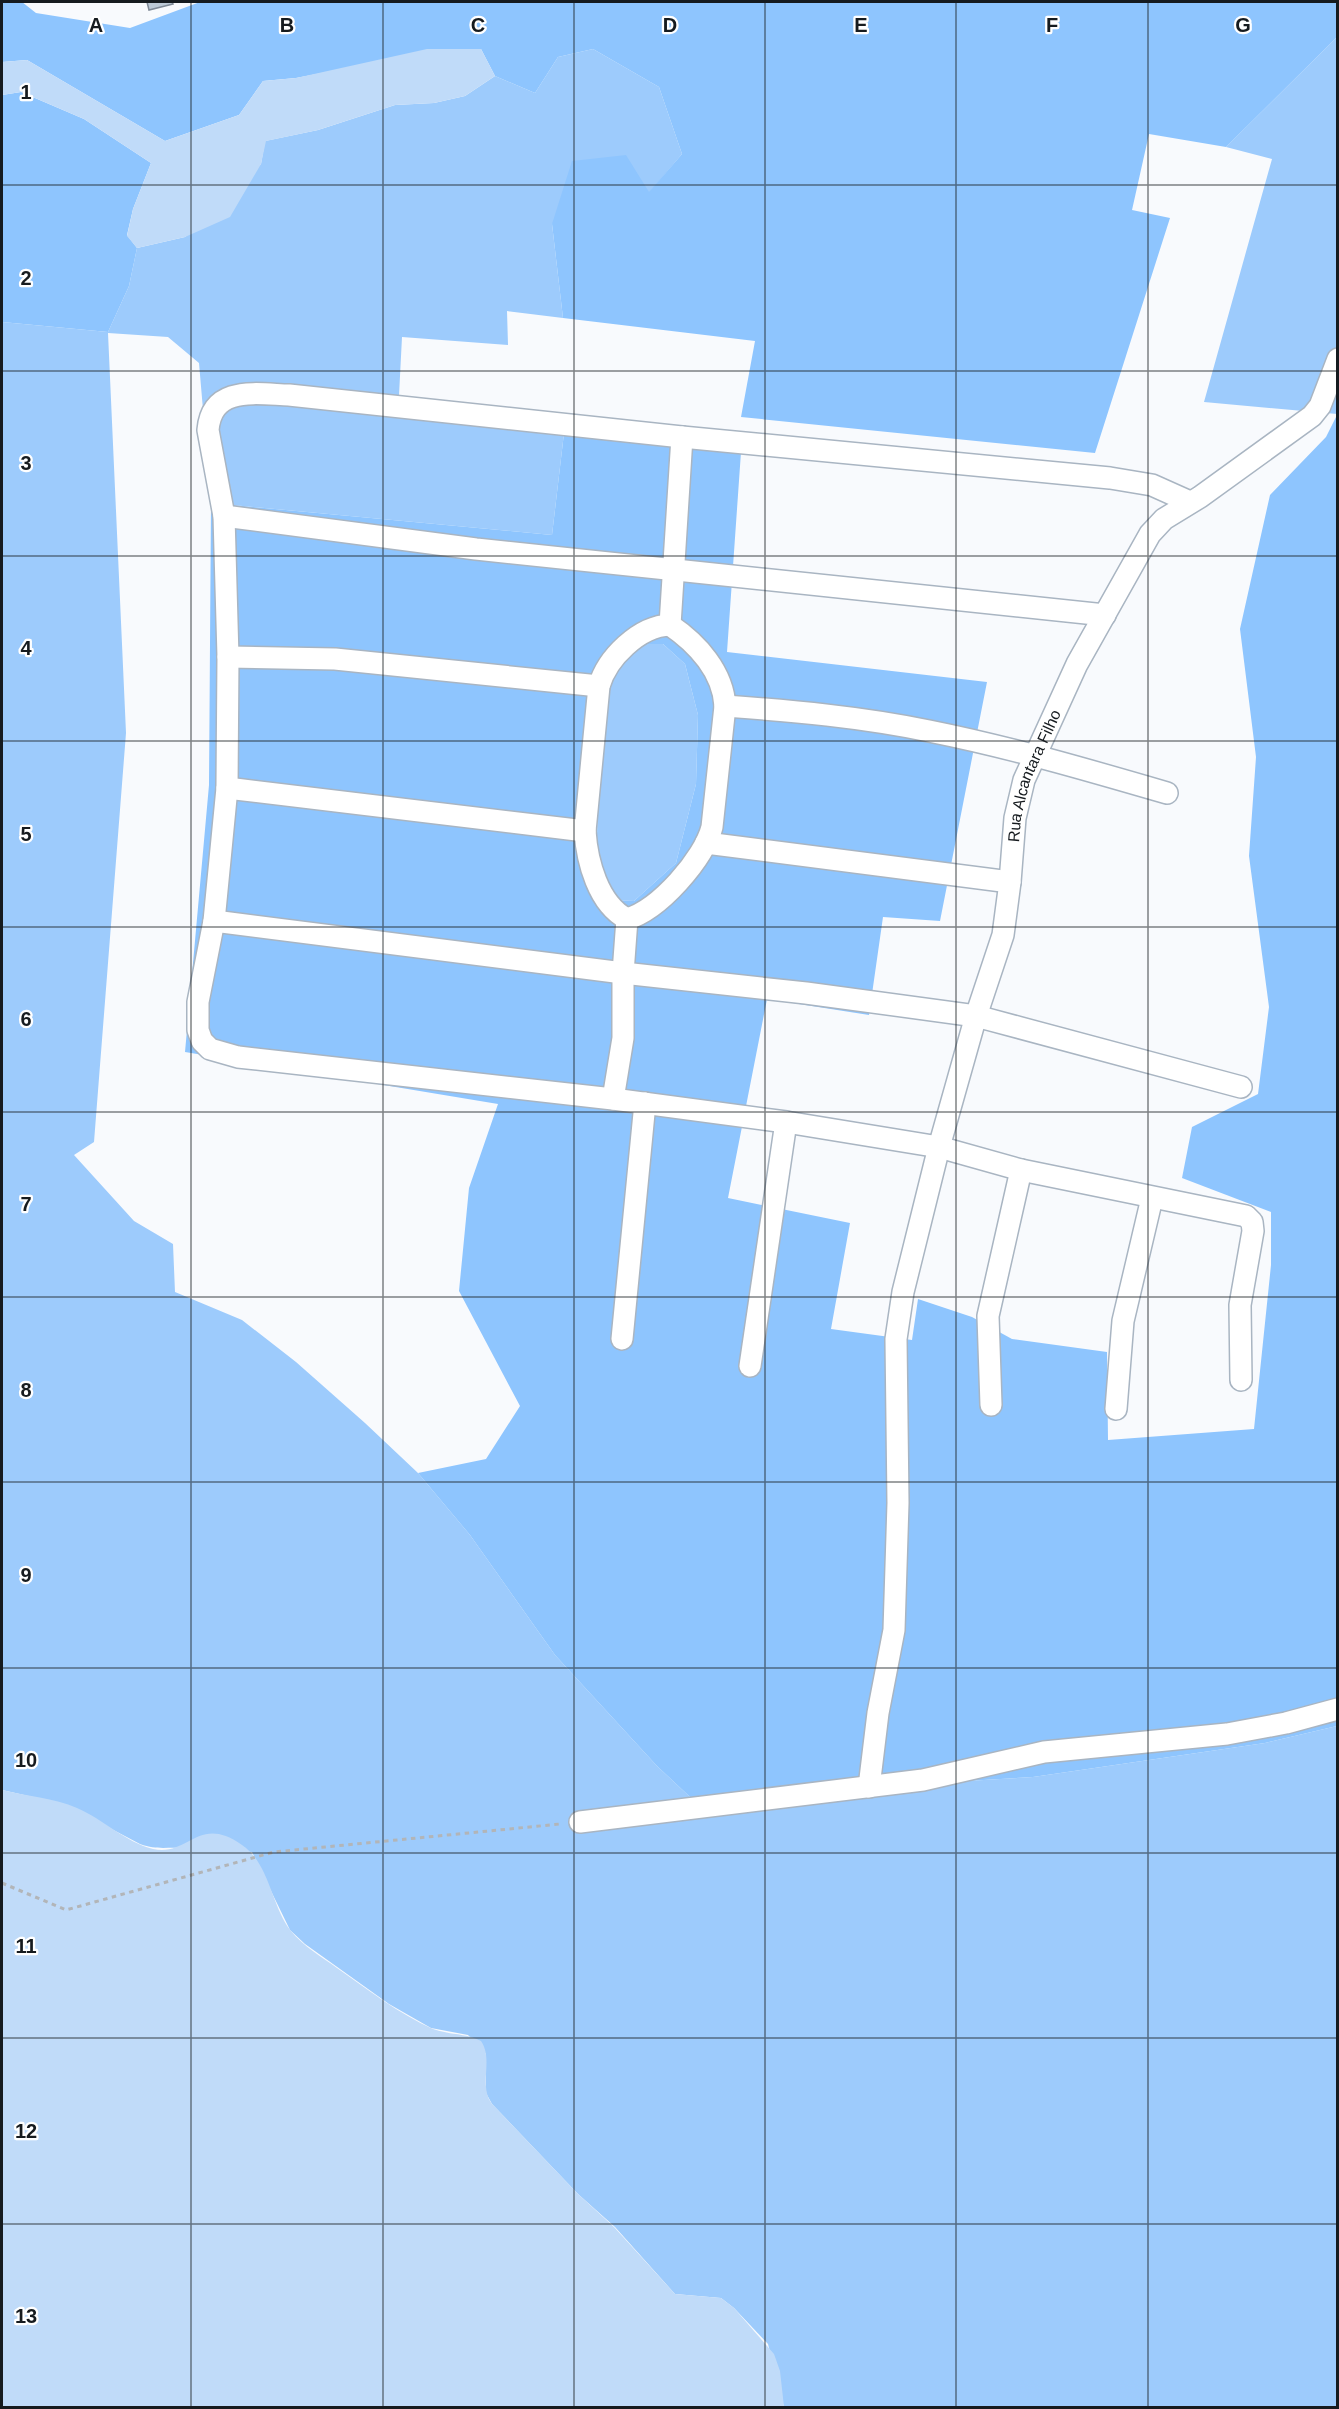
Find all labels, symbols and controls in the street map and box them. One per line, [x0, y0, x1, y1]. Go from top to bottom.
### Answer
text: A [89, 14, 103, 36]
text: B [280, 14, 294, 36]
text: C [471, 14, 485, 36]
text: D [663, 14, 677, 36]
text: E [854, 14, 868, 36]
text: F [1046, 14, 1058, 36]
text: G [1235, 14, 1251, 36]
text: 1 [20, 81, 32, 103]
text: 2 [20, 267, 32, 289]
text: 3 [20, 452, 32, 474]
text: 4 [20, 637, 32, 659]
street label: Rua Alcantara Filho [1005, 707, 1064, 843]
text: 5 [20, 823, 32, 845]
text: 6 [20, 1008, 32, 1030]
text: 7 [20, 1193, 32, 1215]
text: 8 [20, 1379, 32, 1401]
text: 9 [20, 1564, 32, 1586]
text: 10 [15, 1749, 37, 1771]
text: 11 [15, 1935, 37, 1957]
text: 12 [15, 2120, 37, 2142]
text: 13 [15, 2305, 37, 2327]

